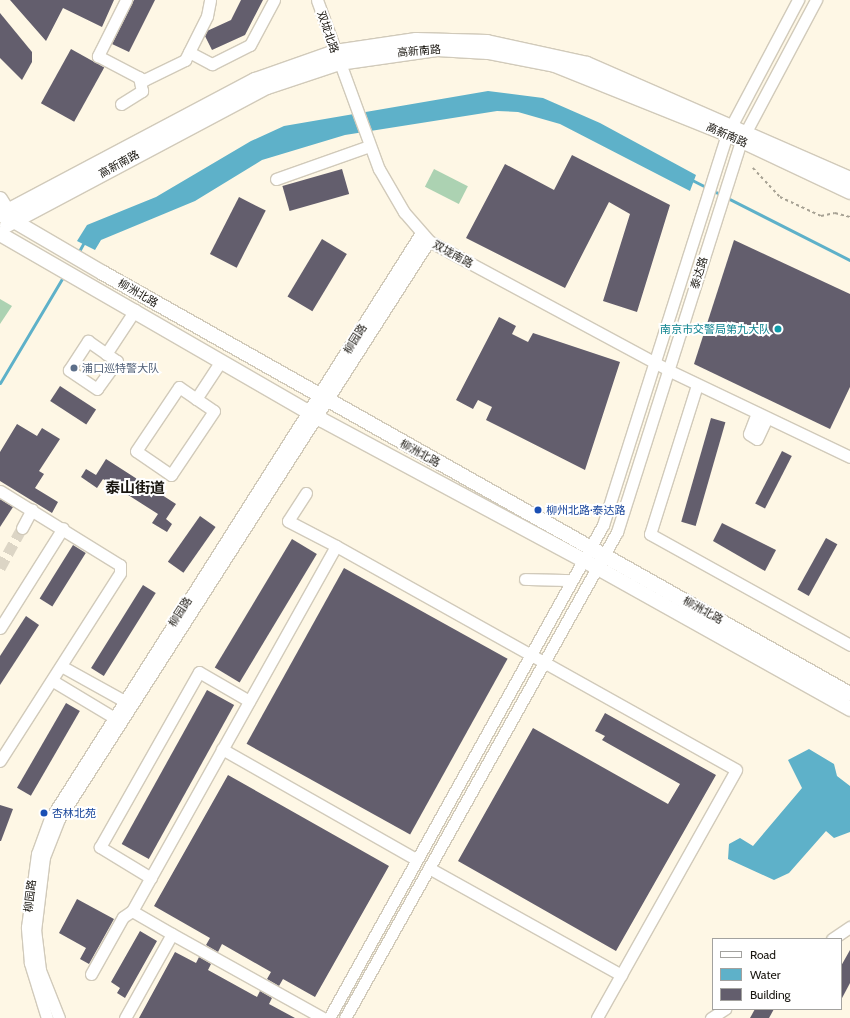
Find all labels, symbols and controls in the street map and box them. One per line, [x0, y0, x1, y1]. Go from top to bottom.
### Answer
street label: 双垅北路 [315, 9, 341, 55]
street label: 高新南路 [397, 43, 441, 59]
street label: 高新南路 [704, 120, 750, 150]
street label: 高新南路 [97, 148, 141, 180]
street label: 双垅南路 [431, 238, 475, 270]
street label: 泰达路 [688, 255, 710, 291]
street label: 柳洲北路 [116, 276, 160, 310]
street label: 柳园路 [341, 322, 369, 356]
place label: 南京市交警局第九大队 [660, 322, 770, 336]
marker: 南京市交警局第九大队 [773, 324, 783, 334]
place label: 浦口巡特警大队 [82, 361, 159, 375]
marker: 浦口巡特警大队 [69, 363, 79, 373]
street label: 柳洲北路 [398, 437, 442, 469]
district label: 泰山街道 [105, 480, 165, 498]
place label: 柳州北路·泰达路 [546, 503, 626, 517]
marker: 柳州北路·泰达路 [533, 505, 543, 515]
street label: 柳洲北路 [681, 594, 725, 626]
street label: 柳园路 [165, 595, 195, 629]
place label: 杏林北苑 [52, 806, 96, 820]
marker: 杏林北苑 [39, 808, 49, 818]
street label: 柳园路 [21, 879, 39, 913]
legend [712, 938, 842, 1010]
text: Road [750, 947, 776, 962]
text: Water [750, 967, 780, 982]
text: Building [750, 987, 791, 1002]

